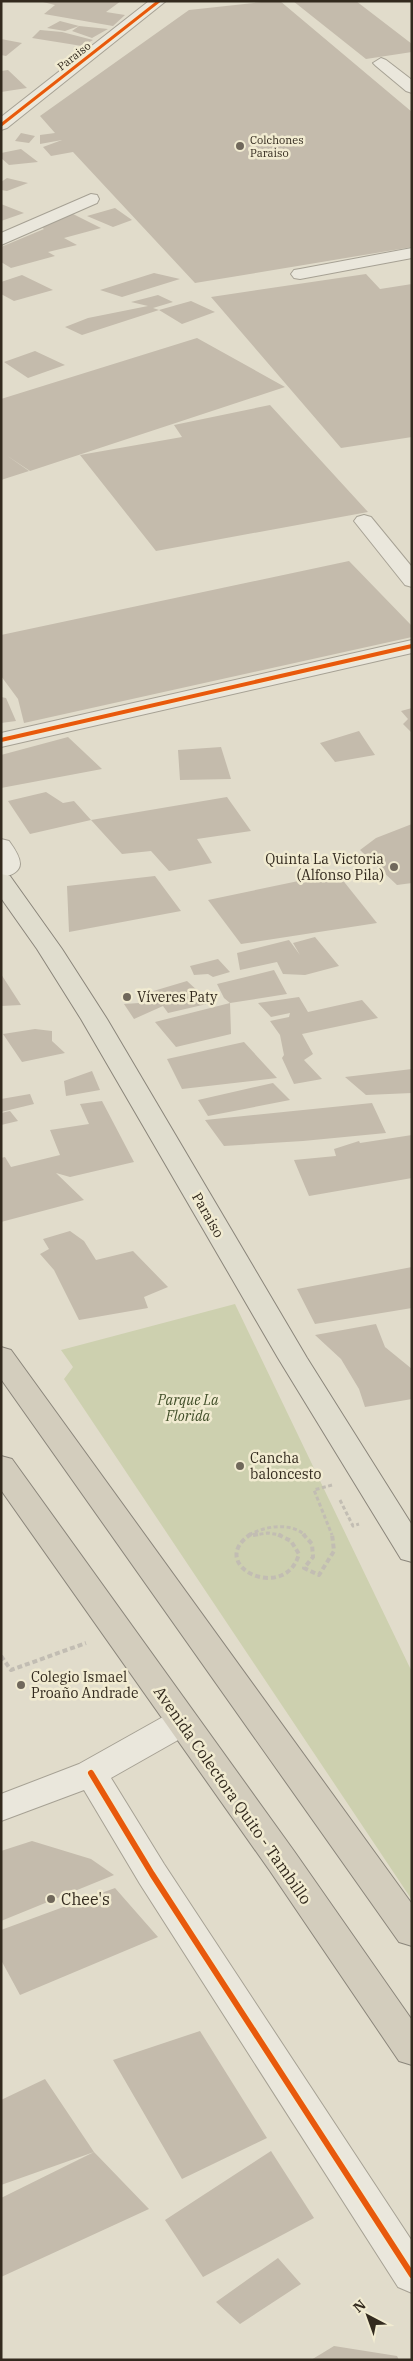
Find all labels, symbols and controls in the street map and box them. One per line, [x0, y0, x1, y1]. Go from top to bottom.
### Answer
street label: Paraiso [54, 39, 94, 73]
place label: Colchones Paraiso [250, 133, 304, 160]
marker: Colchones Paraiso [234, 140, 246, 152]
place label: Quinta La Victoria (Alfonso Pila) [265, 850, 384, 884]
marker: Quinta La Victoria (Alfonso Pila) [388, 861, 400, 873]
place label: Víveres Paty [137, 988, 218, 1006]
marker: Víveres Paty [121, 991, 133, 1003]
street label: Paraiso [188, 1189, 228, 1241]
park label: Parque La Florida [157, 1391, 219, 1425]
place label: Cancha baloncesto [250, 1449, 321, 1483]
marker: Cancha baloncesto [234, 1460, 246, 1472]
place label: Colegio Ismael Proaño Andrade [31, 1668, 139, 1702]
marker: Colegio Ismael Proaño Andrade [15, 1679, 27, 1691]
street label: Avenida Colectora Quito - Tambillo [150, 1682, 316, 1908]
place label: Chee's [61, 1889, 110, 1909]
marker: Chee's [45, 1893, 57, 1905]
north arrow [343, 2291, 393, 2341]
text: N [349, 2296, 370, 2317]

